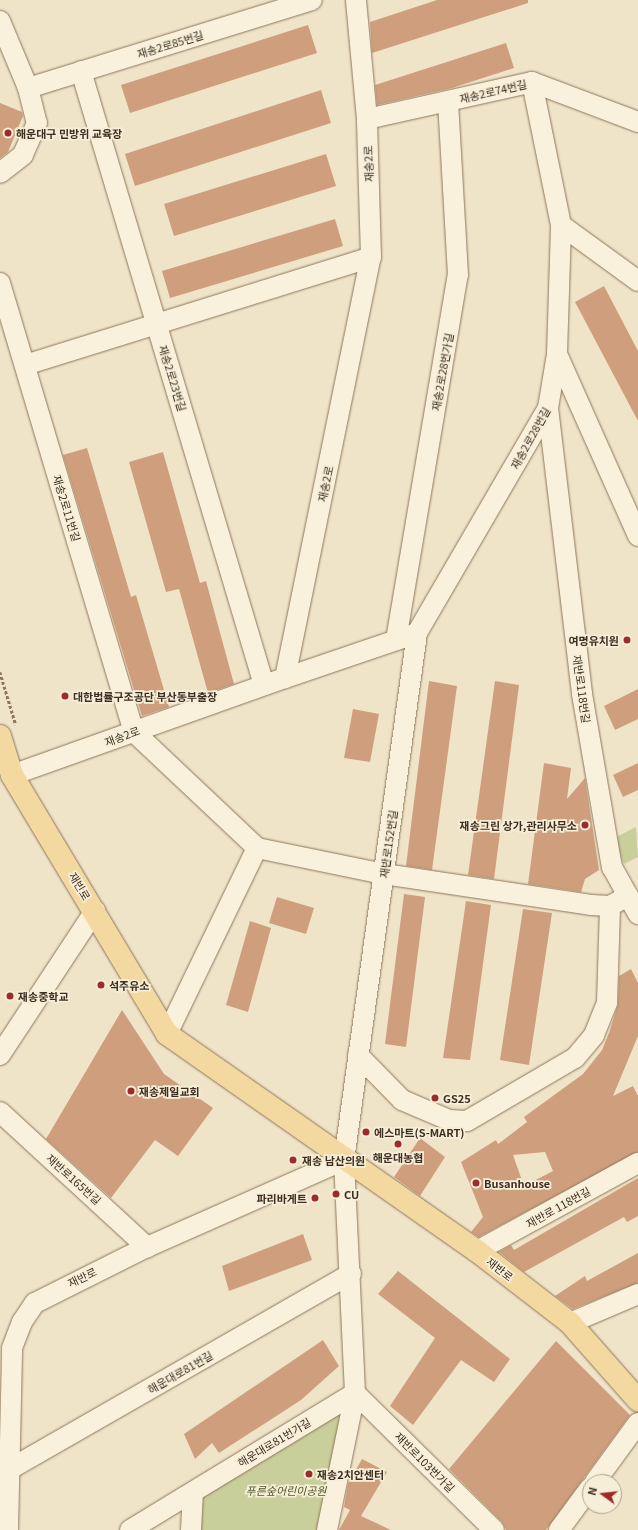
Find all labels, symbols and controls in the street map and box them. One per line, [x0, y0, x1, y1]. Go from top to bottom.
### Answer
street label: 재송2로85번길 [135, 28, 205, 60]
street label: 재송2로74번길 [458, 77, 528, 105]
place label: 해운대구 민방위 교육장 [16, 126, 122, 140]
marker: 해운대구 민방위 교육장 [3, 128, 13, 138]
street label: 재송2로 [361, 146, 375, 182]
street label: 재송2로28번가길 [429, 332, 455, 412]
street label: 재송2로23번길 [157, 343, 189, 413]
street label: 재송2로28번길 [508, 405, 552, 471]
street label: 재송2로 [315, 465, 335, 503]
street label: 재송2로11번길 [51, 473, 83, 543]
place label: 여명유치원 [568, 633, 619, 647]
marker: 여명유치원 [622, 635, 632, 645]
street label: 재반로118번길 [571, 654, 593, 724]
place label: 대한법률구조공단 부산동부출장 [73, 689, 217, 703]
marker: 대한법률구조공단 부산동부출장 [60, 691, 70, 701]
street label: 재송2로 [103, 724, 141, 748]
street label: 재반로152번길 [377, 809, 399, 879]
place label: 재송그린 상가,관리사무소 [460, 818, 577, 832]
marker: 재송그린 상가,관리사무소 [580, 820, 590, 830]
street label: 재반로 [67, 870, 93, 902]
place label: 석주유소 [109, 978, 149, 992]
marker: 석주유소 [96, 980, 106, 990]
place label: 재송중학교 [18, 989, 69, 1003]
marker: 재송중학교 [5, 991, 15, 1001]
place label: 재송제일교회 [139, 1084, 200, 1098]
marker: 재송제일교회 [126, 1086, 136, 1096]
place label: GS25 [443, 1091, 471, 1105]
marker: GS25 [430, 1093, 440, 1103]
place label: 에스마트(S-MART) [374, 1125, 464, 1139]
marker: 에스마트(S-MART) [361, 1127, 371, 1137]
marker: 해운대농협 [393, 1139, 403, 1149]
place label: 해운대농협 [373, 1150, 423, 1164]
street label: 재반로165번길 [44, 1151, 104, 1207]
place label: 재송 남산의원 [302, 1153, 365, 1167]
marker: 재송 남산의원 [287, 1154, 299, 1166]
place label: Busanhouse [484, 1176, 550, 1190]
marker: Busanhouse [471, 1178, 481, 1188]
street label: 재반로 118번길 [524, 1184, 592, 1230]
place label: CU [344, 1187, 359, 1201]
marker: CU [331, 1189, 341, 1199]
place label: 파리바게트 [256, 1191, 307, 1205]
marker: 파리바게트 [310, 1193, 320, 1203]
street label: 재반로 [484, 1254, 516, 1284]
street label: 재반로 [65, 1265, 99, 1289]
street label: 해운대로81번길 [145, 1348, 215, 1396]
street label: 해운대로81번가길 [235, 1415, 313, 1469]
street label: 재반로103번가길 [392, 1429, 458, 1495]
place label: 재송2치안센터 [317, 1467, 384, 1481]
marker: 재송2치안센터 [304, 1469, 314, 1479]
north arrow [582, 1474, 622, 1514]
park label: 푸른숲어린이공원 [246, 1483, 326, 1497]
text: N [583, 1485, 600, 1497]

